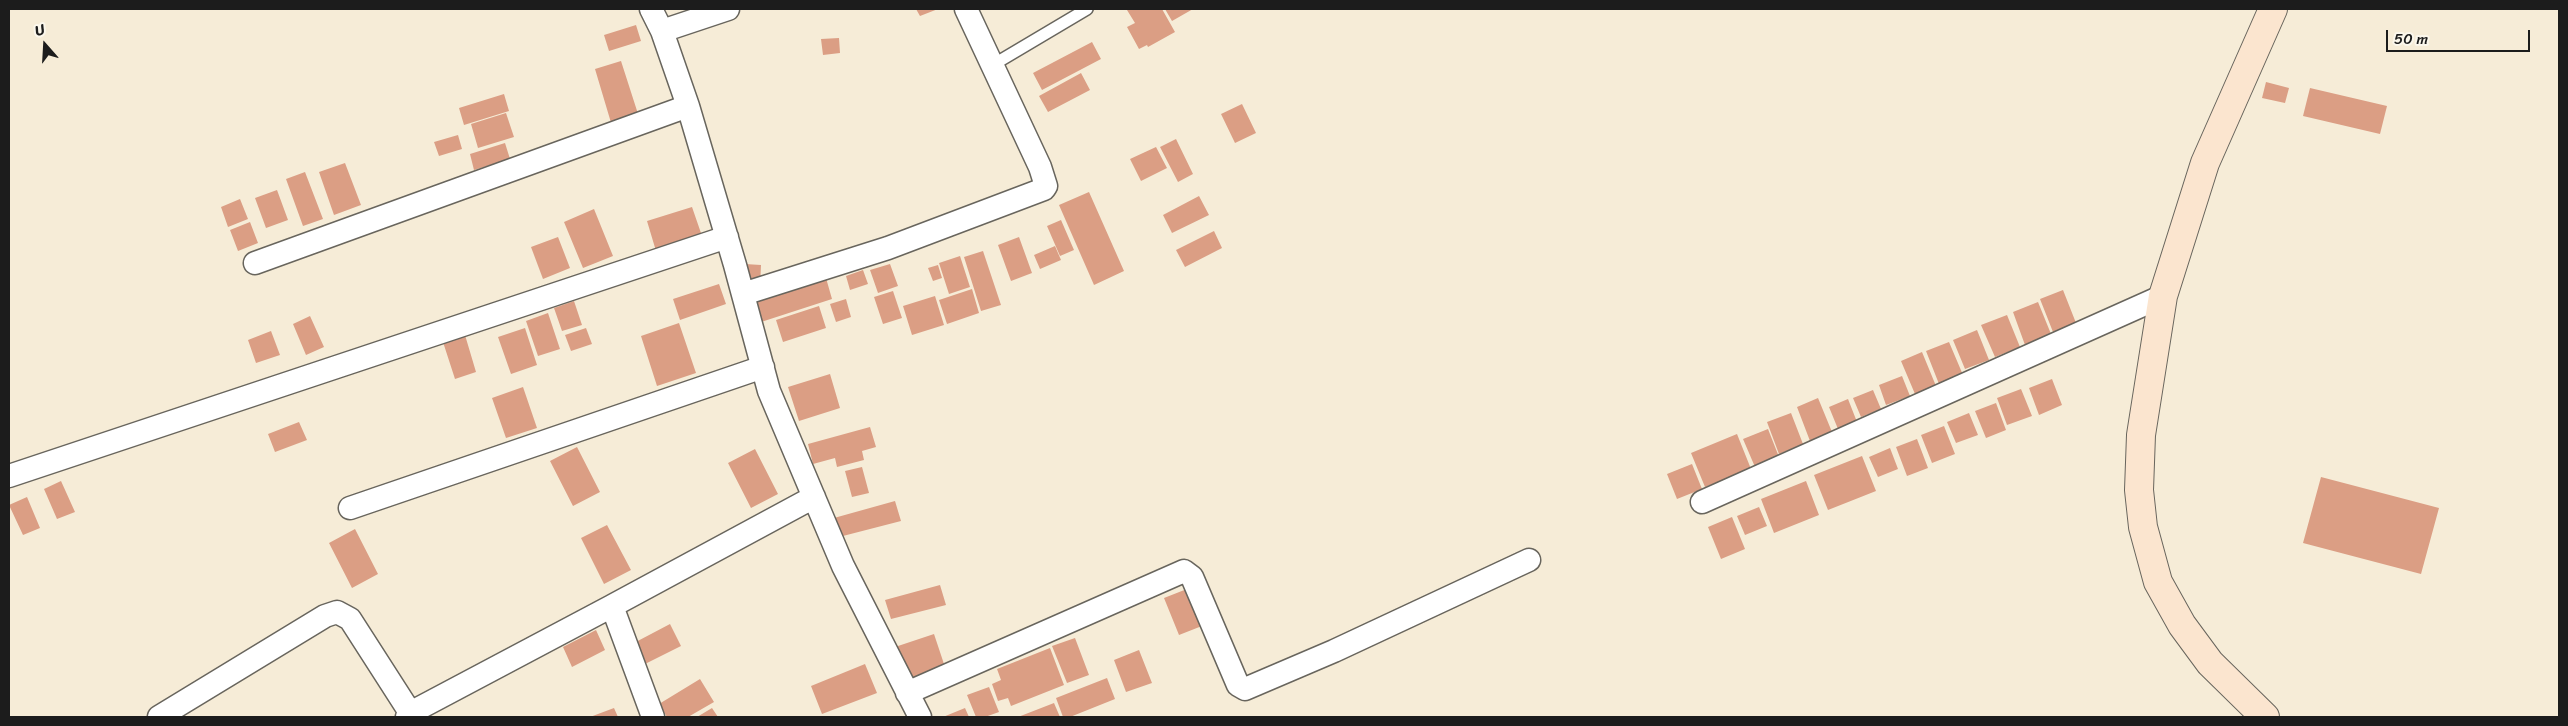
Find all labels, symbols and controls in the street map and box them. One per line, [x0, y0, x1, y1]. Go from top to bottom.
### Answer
text: U [31, 17, 48, 44]
north arrow [20, 20, 70, 70]
scale bar [2388, 20, 2532, 52]
text: 50 m [2394, 26, 2428, 52]

